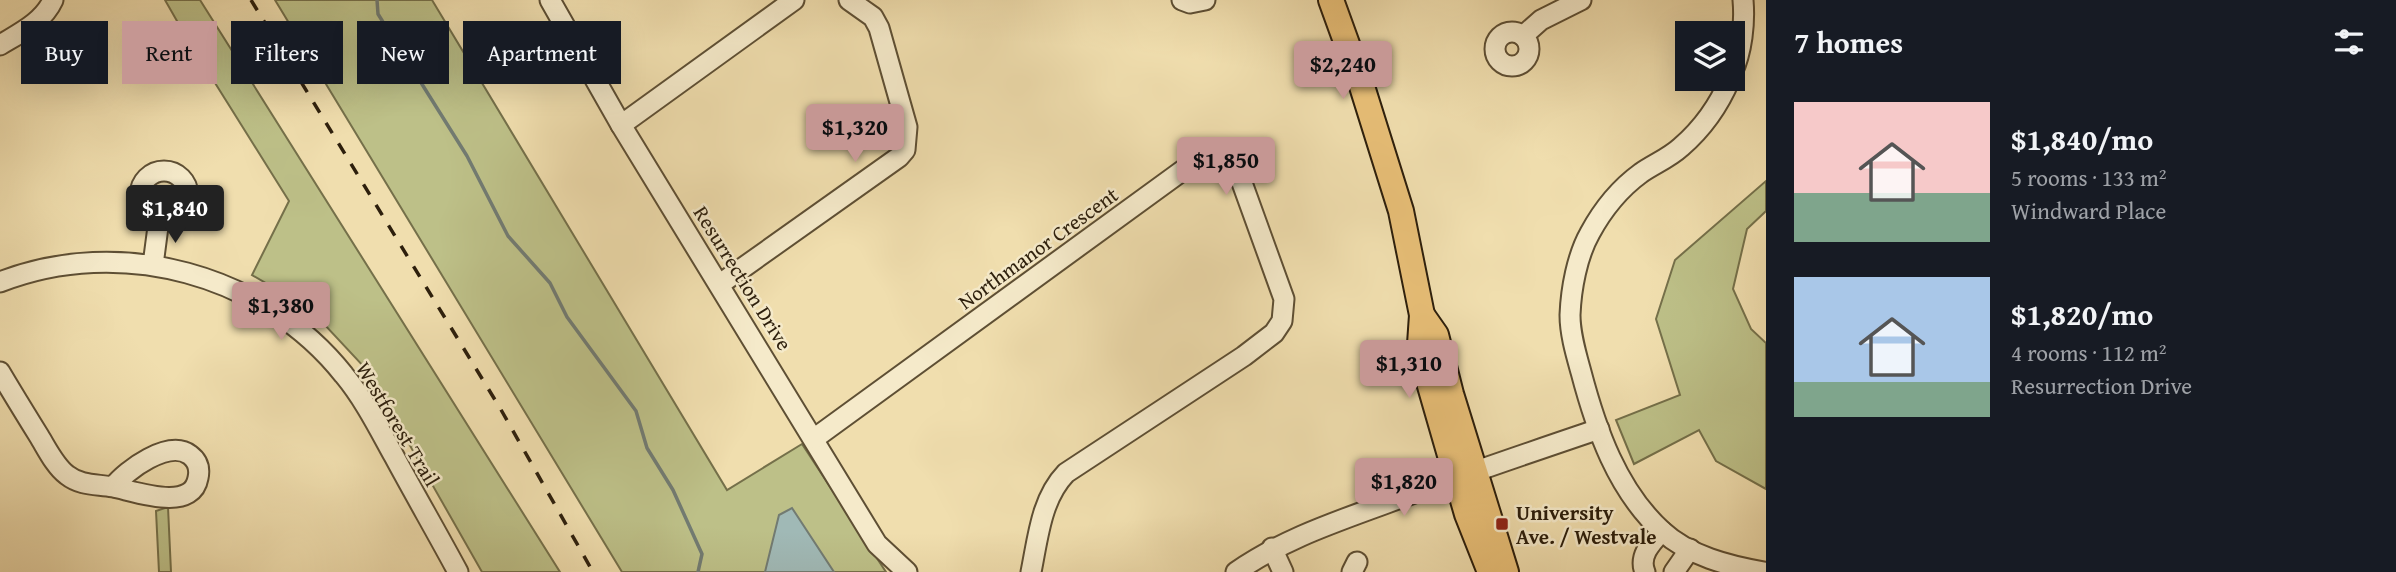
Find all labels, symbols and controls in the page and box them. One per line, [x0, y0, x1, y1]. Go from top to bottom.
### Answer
text: 7 homes [1794, 20, 1903, 64]
chip: Buy [21, 21, 108, 84]
chip: Rent [122, 21, 217, 84]
chip: Filters [231, 21, 343, 84]
chip: New [357, 21, 449, 84]
chip: Apartment [463, 21, 621, 84]
map controls [1675, 21, 1745, 91]
button: layers [1675, 21, 1745, 91]
icon: filters [2330, 23, 2368, 61]
pin: $2,240 [1286, 42, 1400, 101]
text: $2,240 [1310, 47, 1376, 80]
pin: $1,320 [798, 104, 912, 164]
text: $1,320 [822, 110, 888, 143]
text: $1,840/mo [2011, 117, 2153, 161]
icon: home [1850, 130, 1934, 214]
pin: $1,850 [1169, 138, 1283, 197]
text: $1,850 [1193, 143, 1259, 176]
text: 5 rooms · 133 m² [2011, 161, 2166, 194]
street label: Northmanor Crescent [951, 179, 1125, 317]
pin: $1,840 [118, 186, 232, 245]
text: $1,840 [142, 191, 208, 224]
text: Windward Place [2011, 194, 2166, 227]
street label: Resurrection Drive [686, 200, 800, 356]
pin: $1,380 [224, 282, 338, 342]
text: $1,380 [248, 288, 314, 321]
text: $1,820/mo [2011, 292, 2153, 336]
icon: home [1850, 305, 1934, 389]
text: 4 rooms · 112 m² [2011, 336, 2166, 369]
pin: $1,310 [1352, 340, 1466, 400]
text: $1,310 [1376, 346, 1442, 379]
street label: Westforest Trail [349, 356, 448, 492]
text: Resurrection Drive [2011, 369, 2192, 402]
pin: $1,820 [1347, 458, 1461, 518]
text: $1,820 [1371, 464, 1437, 497]
place label: University Ave. / Westvale [1516, 497, 1656, 552]
marker: University Ave. / Westvale [1494, 516, 1510, 532]

